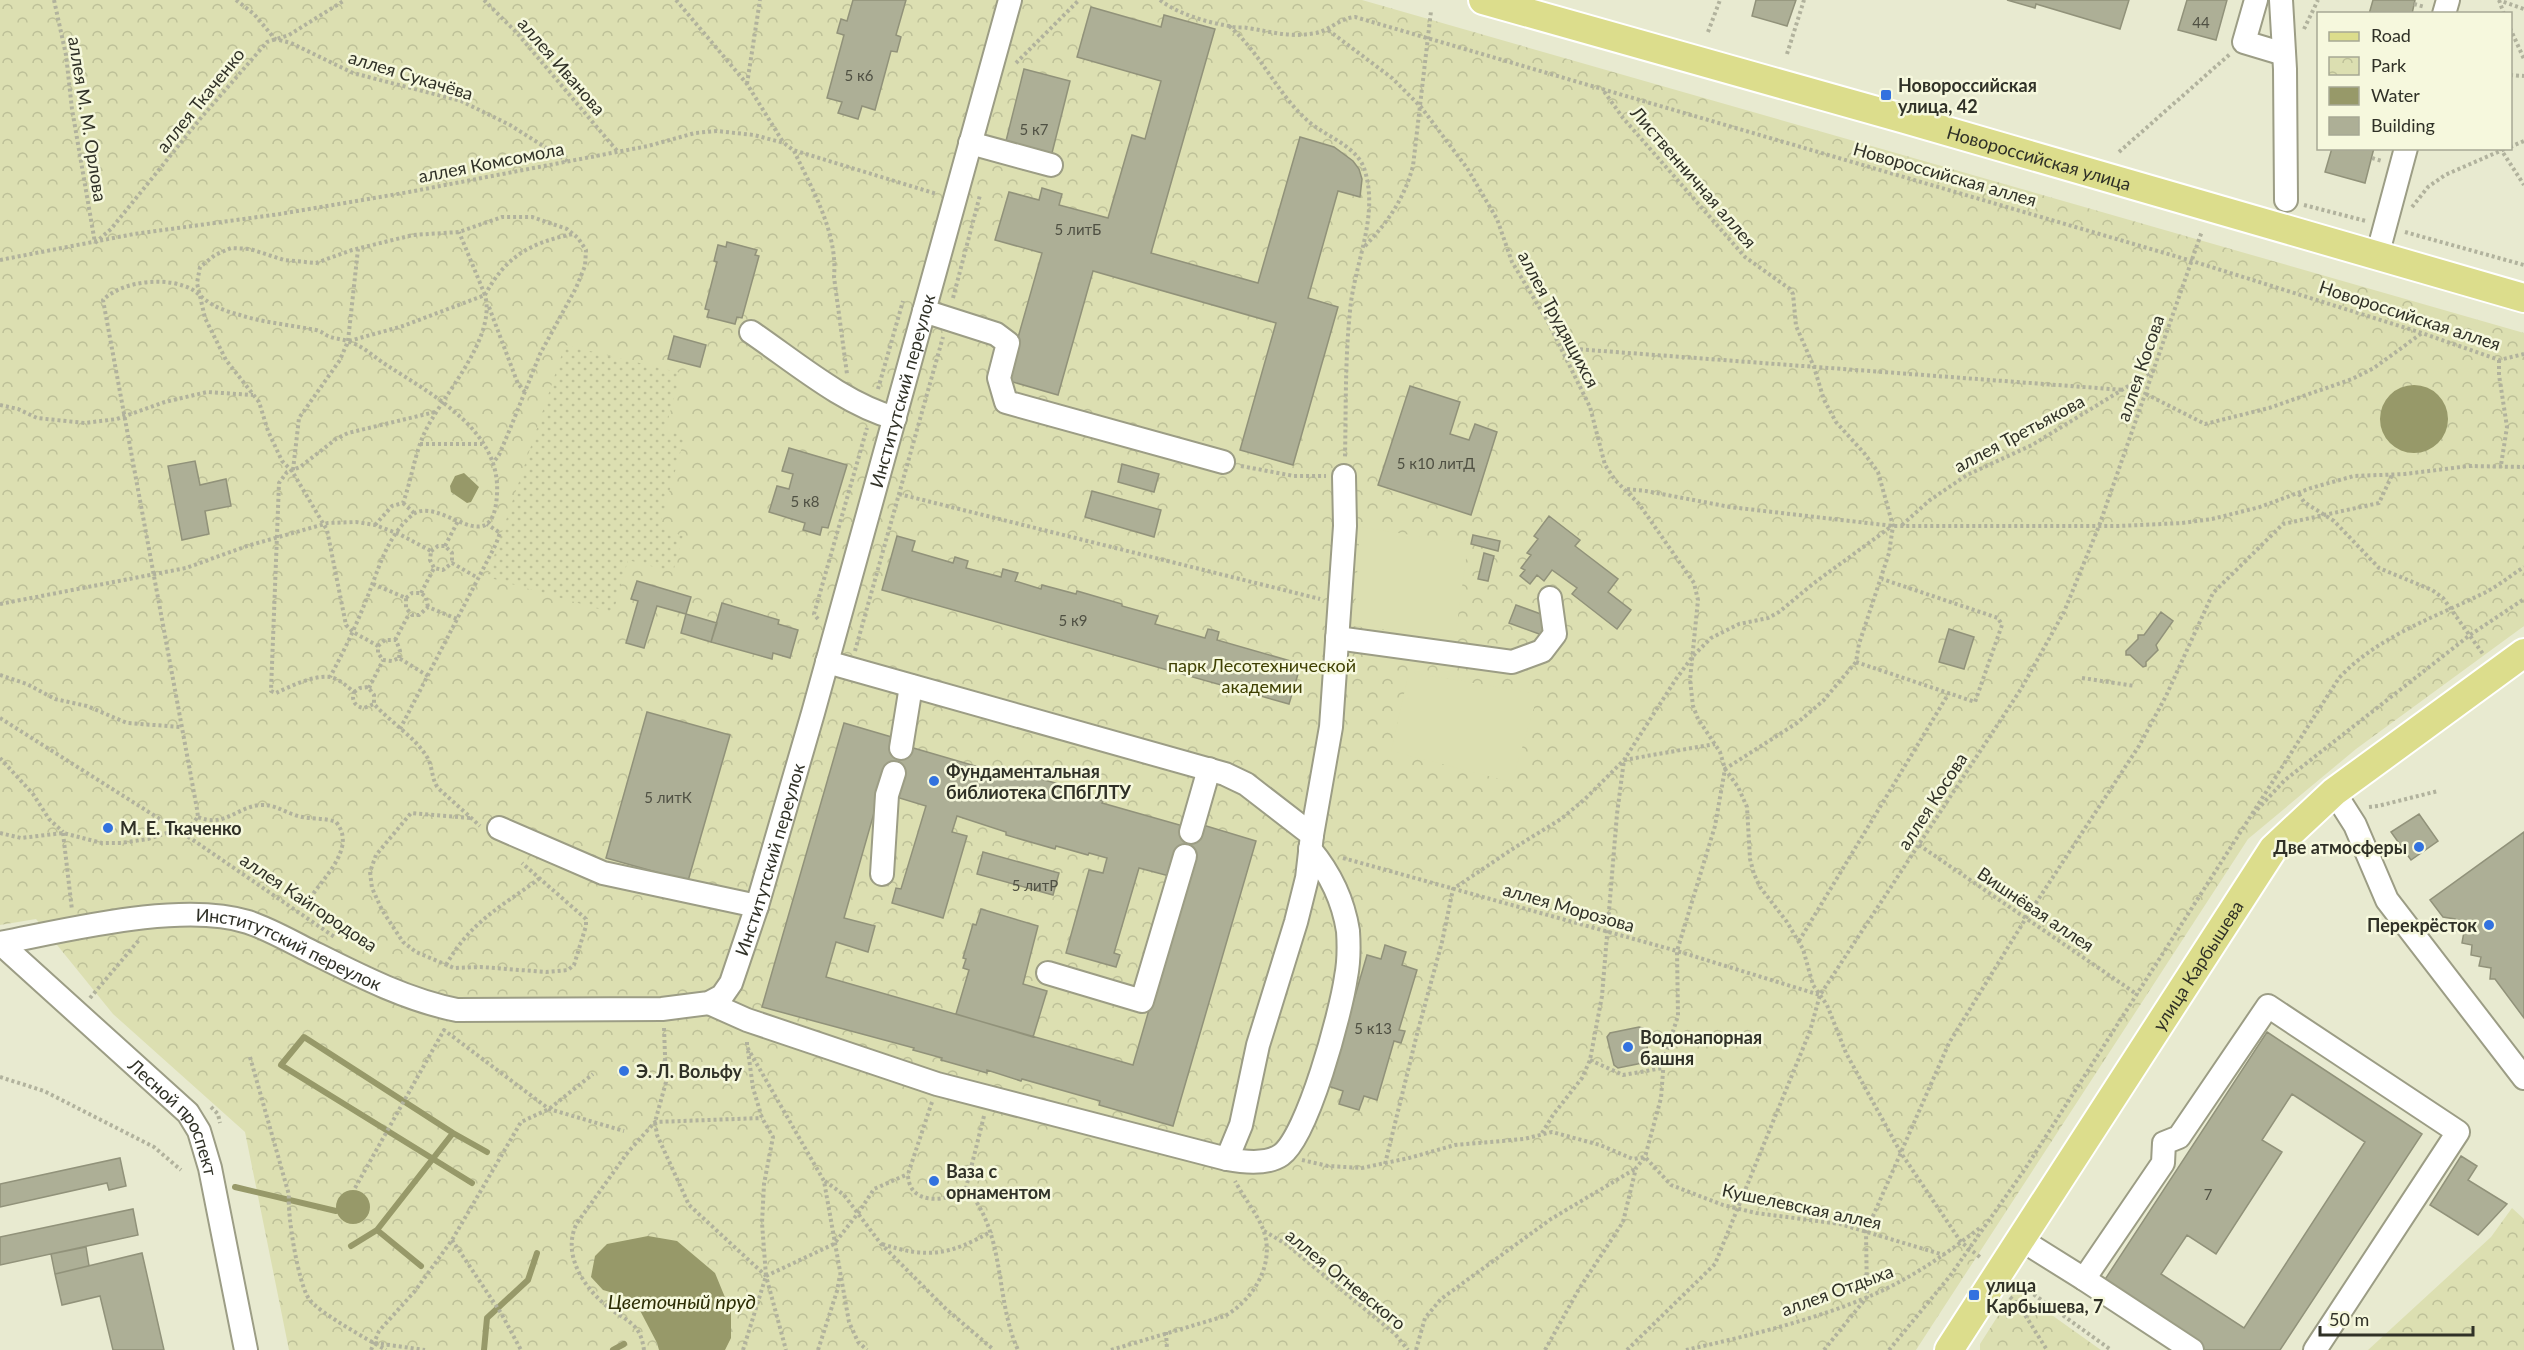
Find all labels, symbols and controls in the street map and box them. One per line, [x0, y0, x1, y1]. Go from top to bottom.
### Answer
street label: аллея Иванова [513, 12, 611, 120]
legend [2317, 12, 2512, 150]
house number: 44 [2192, 13, 2210, 31]
text: Road [2371, 24, 2411, 46]
street label: аллея М. М. Орлова [64, 35, 112, 203]
street label: аллея Ткаченко [151, 43, 249, 157]
street label: аллея Сукачёва [346, 46, 476, 104]
text: Park [2371, 54, 2407, 76]
house number: 5 к6 [844, 66, 874, 84]
place label: Новороссийская улица, 42 [1898, 74, 2037, 117]
text: Water [2371, 84, 2420, 106]
marker: Новороссийская улица, 42 [1879, 88, 1893, 102]
street label: Лиственничная аллея [1626, 101, 1761, 252]
text: Building [2371, 114, 2435, 136]
house number: 5 к7 [1019, 120, 1049, 138]
street label: Новороссийская улица [1945, 121, 2134, 195]
street label: аллея Комсомола [416, 137, 566, 187]
street label: Новороссийская аллея [1851, 137, 2039, 211]
house number: 5 литБ [1055, 220, 1101, 238]
street label: аллея Трудящихся [1514, 247, 1604, 391]
street label: Новороссийская аллея [2316, 275, 2504, 355]
street label: Институтский переулок [865, 291, 939, 490]
street label: аллея Косова [2112, 312, 2168, 424]
street label: аллея Третьякова [1950, 389, 2088, 477]
house number: 5 к10 литД [1397, 454, 1475, 472]
house number: 5 к8 [790, 492, 820, 510]
house number: 5 к9 [1058, 611, 1088, 629]
park label: парк Лесотехнической академии [1168, 654, 1356, 697]
street label: аллея Косова [1893, 748, 1971, 854]
street label: Институтский переулок [730, 760, 809, 958]
place label: Фундаментальная библиотека СПбГЛТУ [946, 760, 1131, 803]
marker: Фундаментальная библиотека СПбГЛТУ [927, 774, 941, 788]
house number: 5 литК [644, 788, 692, 806]
place label: М. Е. Ткаченко [120, 817, 242, 839]
marker: М. Е. Ткаченко [101, 821, 115, 835]
place label: Две атмосферы [2273, 836, 2407, 858]
marker: Две атмосферы [2412, 840, 2426, 854]
street label: аллея Кайгородова [236, 848, 382, 956]
street label: Вишнёвая аллея [1973, 862, 2099, 956]
house number: 5 литР [1012, 876, 1058, 894]
street label: аллея Морозова [1501, 878, 1637, 936]
street label: улица Карбышева [2148, 896, 2248, 1035]
street label: Институтский переулок [195, 904, 386, 995]
place label: Перекрёсток [2367, 914, 2477, 936]
marker: Перекрёсток [2482, 918, 2496, 932]
house number: 5 к13 [1354, 1019, 1392, 1037]
place label: Водонапорная башня [1640, 1026, 1762, 1069]
marker: Водонапорная башня [1621, 1040, 1635, 1054]
street label: Лесной проспект [123, 1053, 222, 1178]
place label: Э. Л. Вольфу [636, 1060, 743, 1082]
marker: Э. Л. Вольфу [617, 1064, 631, 1078]
place label: Ваза с орнаментом [946, 1160, 1051, 1203]
marker: Ваза с орнаментом [927, 1174, 941, 1188]
street label: Кушелевская аллея [1720, 1178, 1884, 1234]
house number: 7 [2204, 1185, 2213, 1203]
street label: аллея Огневского [1281, 1224, 1411, 1334]
street label: аллея Отдыха [1778, 1260, 1896, 1320]
place label: улица Карбышева, 7 [1986, 1274, 2104, 1317]
marker: улица Карбышева, 7 [1967, 1288, 1981, 1302]
water label: Цветочный пруд [608, 1289, 756, 1313]
scale bar [2320, 1299, 2473, 1337]
text: 50 m [2329, 1308, 2369, 1330]

